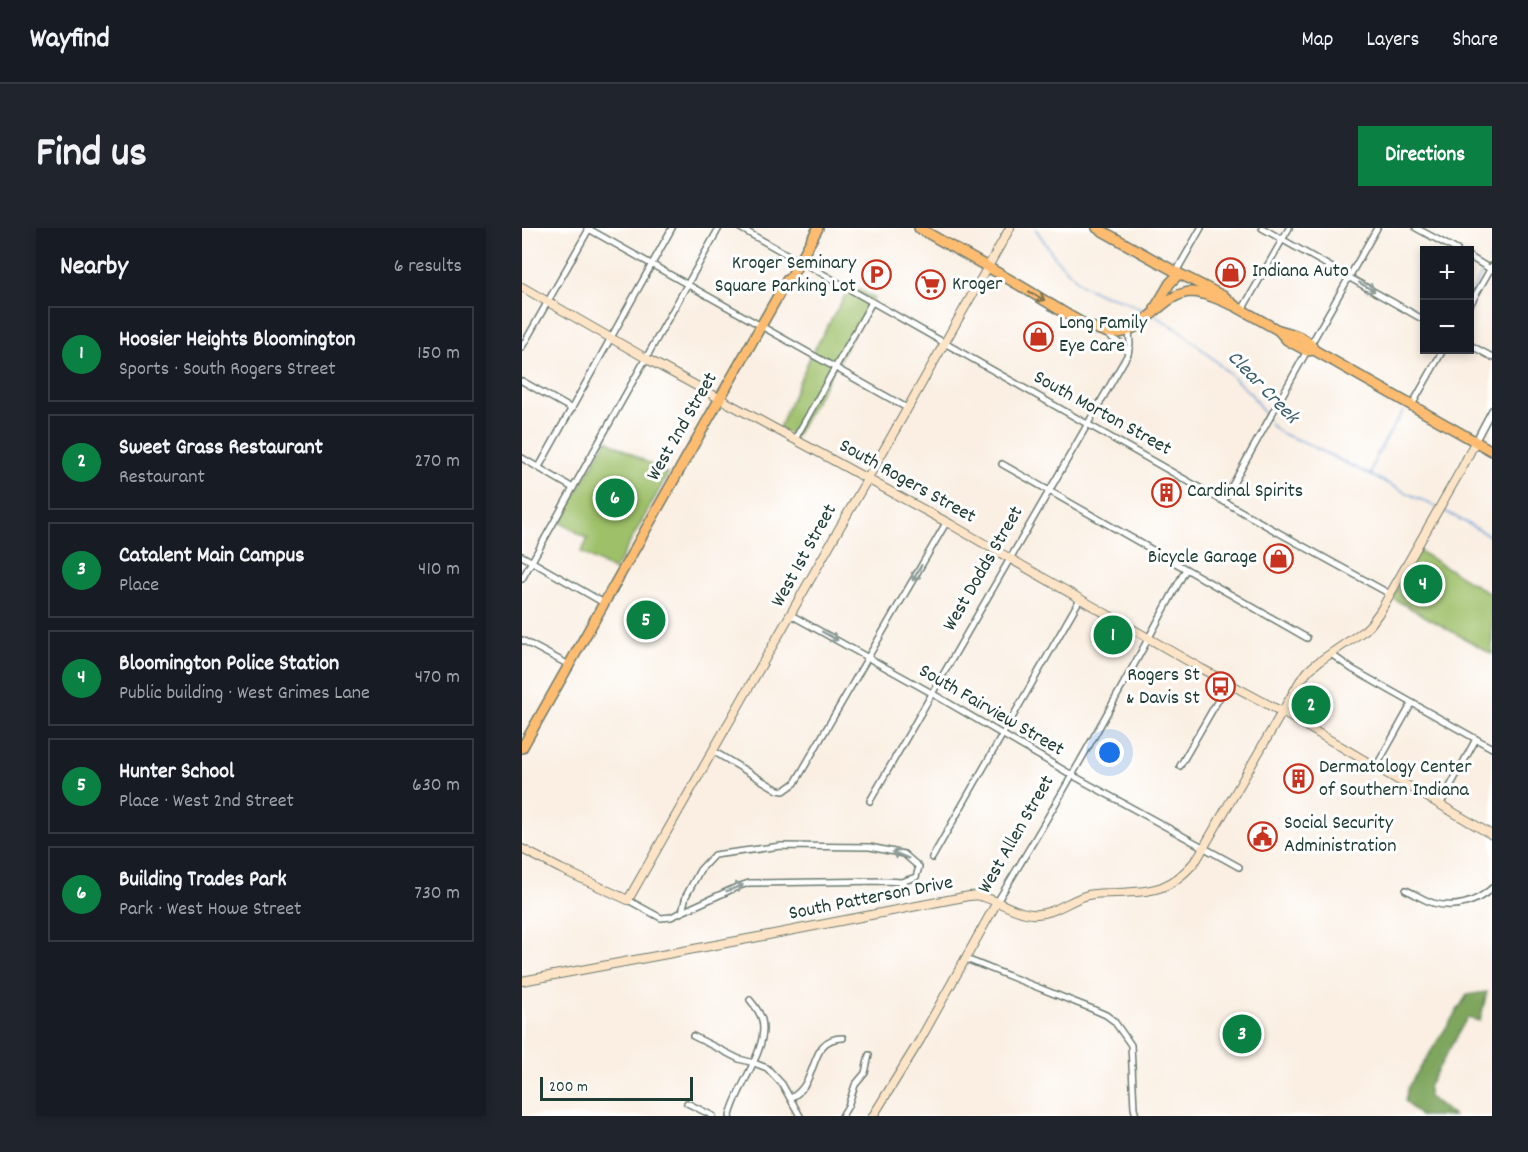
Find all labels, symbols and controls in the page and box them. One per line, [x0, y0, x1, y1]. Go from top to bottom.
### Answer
text: Wayfind [30, 21, 110, 61]
text: Map [1302, 26, 1333, 56]
text: Layers [1366, 26, 1419, 56]
text: Share [1452, 26, 1498, 56]
text: Find us [36, 126, 147, 186]
button: Directions [1358, 126, 1492, 186]
map controls [1420, 246, 1474, 354]
button: + [1420, 246, 1474, 300]
text: Nearby [60, 249, 128, 286]
place label: Kroger Seminary Square Parking Lot [715, 250, 857, 301]
text: 6 results [394, 253, 462, 281]
shop icon: Indiana Auto [1215, 256, 1247, 288]
place label: Indiana Auto [1252, 258, 1349, 286]
parking icon: Kroger Seminary Square Parking Lot [861, 259, 893, 291]
supermarket icon: Kroger [915, 269, 947, 301]
place label: Kroger [952, 271, 1003, 299]
one-way arrow [1359, 282, 1376, 294]
one-way arrow [1028, 290, 1045, 302]
button: − [1420, 300, 1474, 354]
place label: Long Family Eye Care [1059, 310, 1148, 361]
shop icon: Long Family Eye Care [1022, 320, 1054, 352]
text: Hoosier Heights Bloomington [119, 325, 355, 356]
text: 1 [79, 340, 84, 368]
text: 150 m [417, 340, 460, 368]
water label: Clear Creek [1219, 344, 1307, 433]
text: Sports · South Rogers Street [119, 356, 336, 384]
street label: South Morton Street [1028, 364, 1176, 464]
street label: West 2nd Street [641, 368, 725, 486]
text: Sweet Grass Restaurant [119, 433, 323, 464]
street label: South Rogers Street [833, 433, 981, 531]
text: 2 [77, 448, 86, 476]
text: 270 m [414, 448, 460, 476]
text: Restaurant [119, 464, 205, 492]
pin: 6 [596, 476, 634, 520]
building icon: Cardinal Spirits [1150, 476, 1182, 508]
place label: Cardinal Spirits [1187, 478, 1303, 506]
street label: West 1st Street [765, 499, 845, 613]
street label: West Dodds Street [937, 501, 1031, 637]
text: Catalent Main Campus [119, 541, 304, 572]
shop icon: Bicycle Garage [1262, 542, 1294, 574]
place label: Bicycle Garage [1148, 544, 1257, 572]
text: 3 [77, 556, 86, 584]
text: 410 m [418, 556, 460, 584]
pin: 4 [1404, 562, 1442, 606]
one-way arrow [911, 564, 923, 581]
text: Place [119, 572, 159, 600]
pin: 5 [626, 598, 666, 642]
pin: 1 [1094, 612, 1132, 658]
one-way arrow [821, 630, 838, 642]
text: Bloomington Police Station [119, 649, 339, 680]
street label: South Fairview Street [913, 658, 1069, 764]
place label: Rogers St & Davis St [1126, 662, 1200, 713]
text: 4 [77, 664, 86, 692]
text: 470 m [415, 664, 460, 692]
bus stop icon: Rogers St & Davis St [1205, 671, 1237, 703]
text: Public building · West Grimes Lane [119, 680, 370, 708]
pin: 2 [1292, 682, 1330, 728]
your location [1095, 738, 1124, 767]
place label: Dermatology Center of Southern Indiana [1319, 754, 1472, 805]
text: Hunter School [119, 757, 234, 788]
building icon: Dermatology Center of Southern Indiana [1282, 763, 1314, 795]
street label: West Allen Street [972, 771, 1062, 899]
text: 5 [77, 772, 86, 800]
text: 630 m [412, 772, 460, 800]
text: Place · West 2nd Street [119, 788, 294, 816]
place label: Social Security Administration [1284, 810, 1396, 861]
public building icon: Social Security Administration [1247, 820, 1279, 852]
one-way arrow [891, 849, 909, 860]
text: Building Trades Park [119, 865, 286, 896]
street label: South Patterson Drive [787, 869, 956, 929]
text: 6 [77, 880, 86, 908]
text: 730 m [414, 880, 460, 908]
one-way arrow [725, 882, 744, 893]
text: Park · West Howe Street [119, 896, 301, 924]
pin: 3 [1222, 1012, 1262, 1056]
scale bar [540, 1074, 693, 1102]
text: 200 m [549, 1076, 588, 1099]

